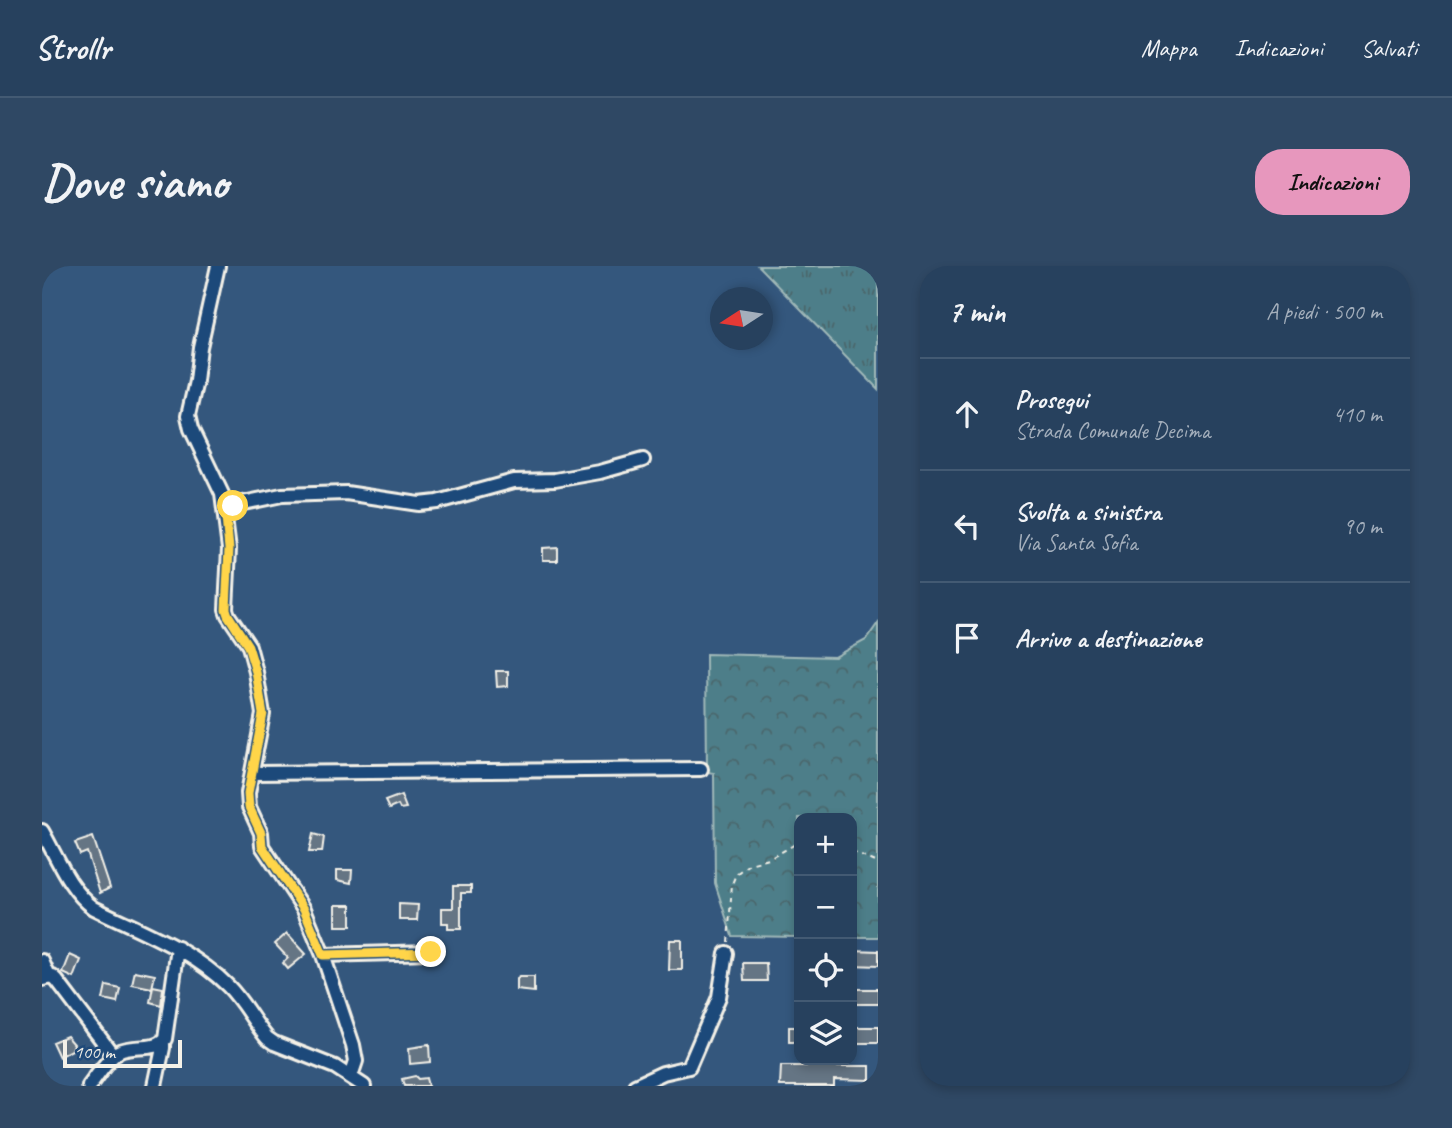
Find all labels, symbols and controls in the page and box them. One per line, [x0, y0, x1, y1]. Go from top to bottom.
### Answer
text: Strollr [35, 27, 110, 69]
text: Mappa [1141, 33, 1197, 63]
text: Indicazioni [1235, 33, 1323, 63]
text: Salvati [1361, 33, 1417, 63]
button: Indicazioni [1255, 149, 1410, 215]
text: Dove siamo [42, 151, 228, 213]
north arrow [710, 287, 773, 350]
text: 7 min [948, 293, 1005, 331]
text: A piedi · 500 m [1266, 297, 1382, 326]
text: Prosegui [1015, 383, 1088, 416]
icon: ahead [948, 395, 986, 433]
text: 410 m [1333, 400, 1382, 429]
text: Strada Comunale Decima [1015, 416, 1210, 445]
route start [217, 490, 248, 521]
text: Svolta a sinistra [1015, 495, 1161, 528]
icon: left [948, 507, 986, 545]
text: 90 m [1343, 512, 1382, 541]
text: Via Santa Sofia [1015, 528, 1137, 557]
icon: arrive [948, 619, 986, 657]
text: Arrivo a destinazione [1015, 622, 1201, 655]
map controls [794, 813, 857, 1065]
button: + [794, 813, 857, 876]
button: − [794, 876, 857, 939]
route end [415, 936, 446, 967]
button: locate [794, 939, 857, 1002]
button: layers [794, 1002, 857, 1065]
scale bar [63, 1037, 182, 1069]
text: 100 m [74, 1040, 115, 1064]

